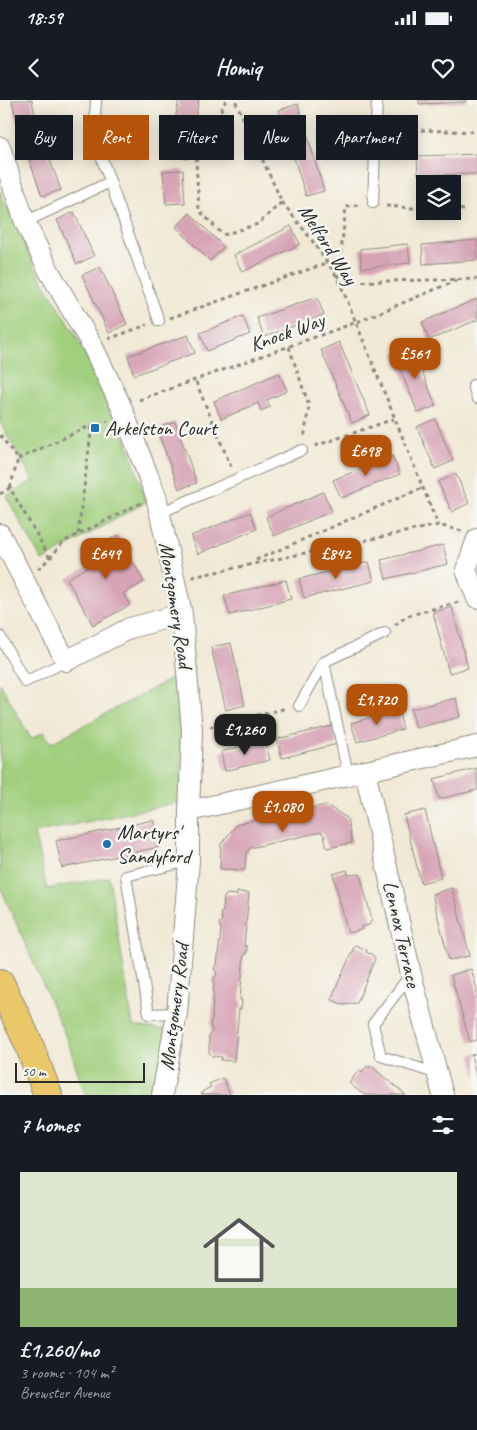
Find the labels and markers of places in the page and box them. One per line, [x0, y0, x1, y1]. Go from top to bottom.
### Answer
pin: £561 [385, 338, 445, 380]
place label: Arkelston Court [105, 415, 219, 441]
marker: Arkelston Court [89, 422, 101, 434]
pin: £698 [336, 434, 396, 477]
pin: £649 [76, 538, 136, 580]
pin: £842 [306, 538, 366, 580]
pin: £1,720 [336, 684, 418, 726]
pin: £1,260 [204, 714, 286, 756]
pin: £1,080 [242, 790, 324, 833]
place label: Martyrs' Sandyford [117, 819, 193, 869]
marker: Martyrs' Sandyford [101, 838, 113, 850]

